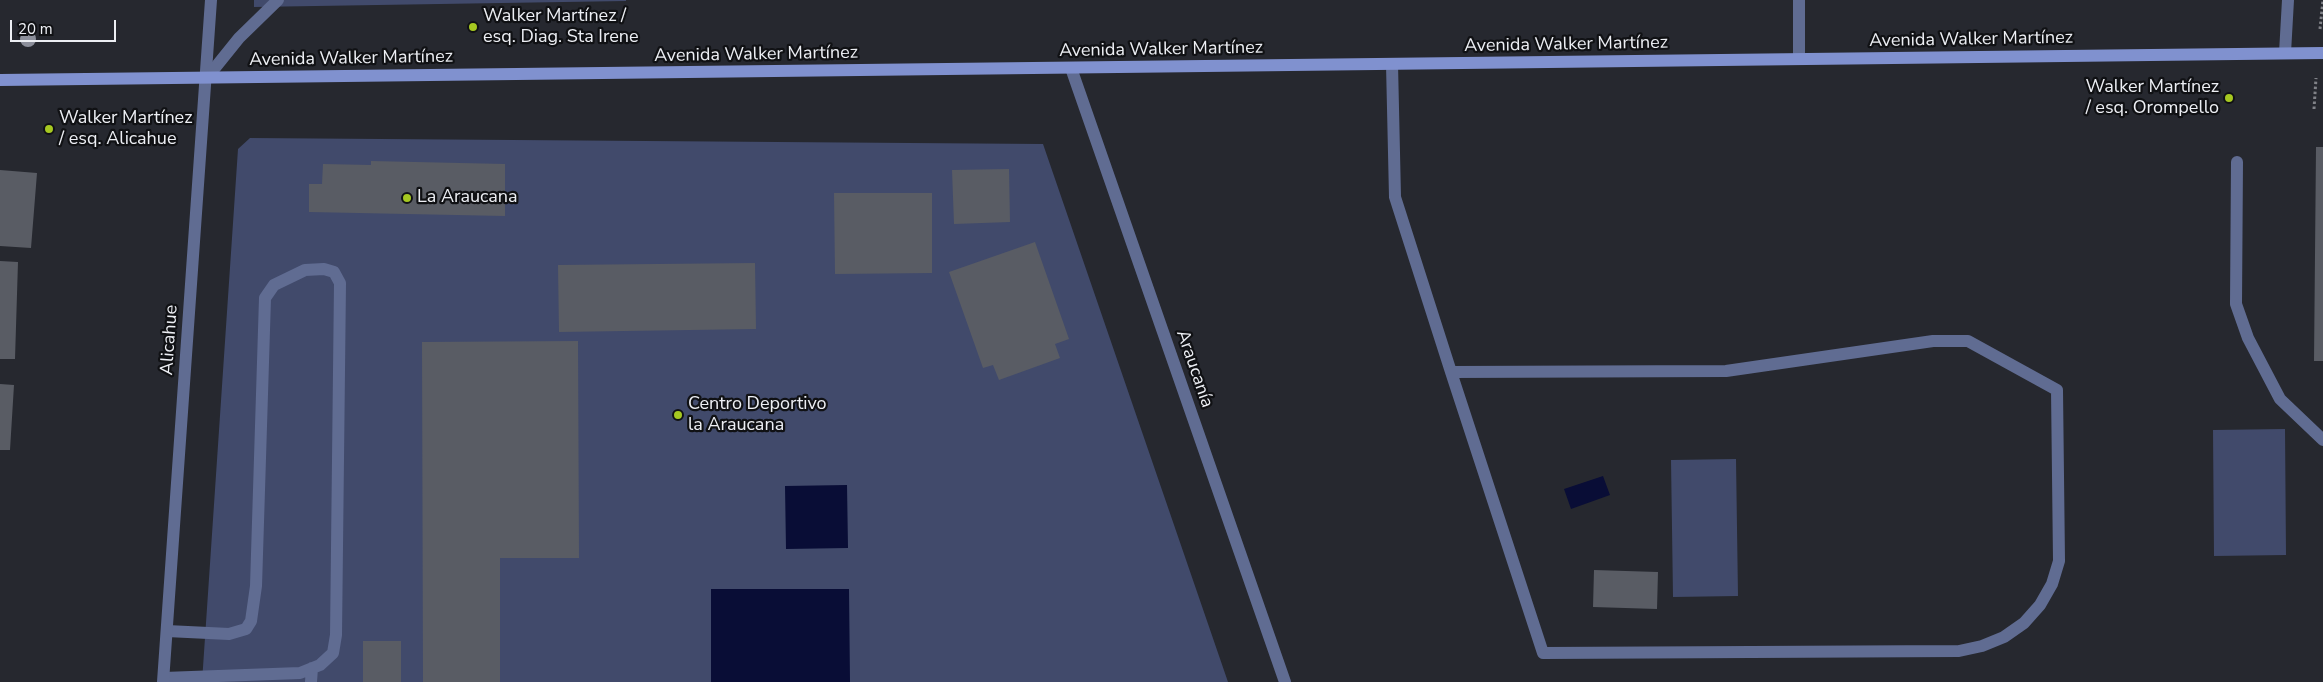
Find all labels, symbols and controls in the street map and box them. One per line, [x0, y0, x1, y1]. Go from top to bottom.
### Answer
place label: Walker Martínez / esq. Diag. Sta Irene [483, 6, 639, 48]
scale bar [12, 10, 119, 42]
text: 20 m [18, 19, 53, 39]
marker: Walker Martínez / esq. Diag. Sta Irene [467, 21, 479, 33]
street label: Avenida Walker Martínez [1869, 27, 2073, 53]
street label: Avenida Walker Martínez [1464, 32, 1668, 58]
street label: Avenida Walker Martínez [1059, 37, 1263, 63]
street label: Avenida Walker Martínez [654, 42, 858, 68]
street label: Avenida Walker Martínez [249, 46, 453, 72]
place label: Walker Martínez / esq. Orompello [2086, 77, 2219, 120]
marker: Walker Martínez / esq. Orompello [2223, 92, 2235, 104]
place label: Walker Martínez / esq. Alicahue [59, 108, 192, 150]
marker: Walker Martínez / esq. Alicahue [43, 123, 55, 135]
place label: La Araucana [417, 187, 518, 209]
marker: La Araucana [401, 192, 413, 204]
street label: Alicahue [157, 304, 183, 376]
street label: Araucanía [1171, 327, 1217, 411]
place label: Centro Deportivo la Araucana [688, 394, 827, 436]
marker: Centro Deportivo la Araucana [672, 409, 684, 421]

